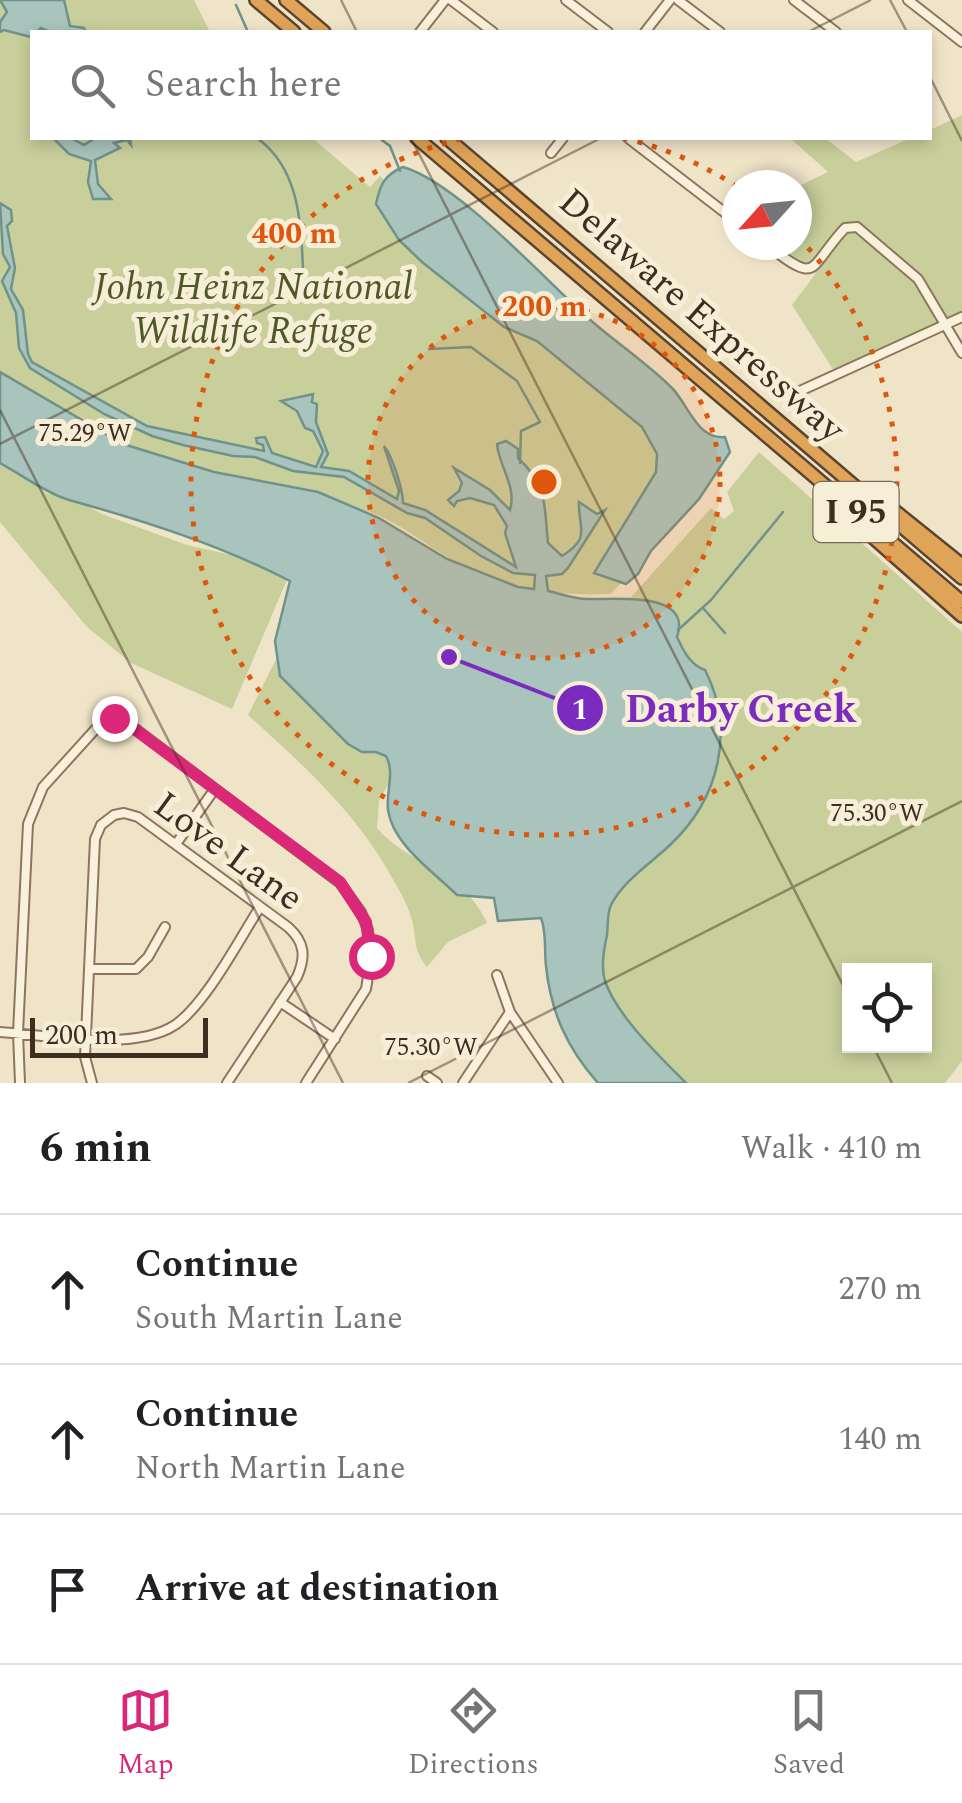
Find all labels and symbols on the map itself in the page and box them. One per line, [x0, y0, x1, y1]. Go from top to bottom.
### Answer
north arrow [722, 170, 812, 260]
street label: Delaware Expressway [545, 175, 859, 458]
text: 400 m [251, 211, 337, 257]
park label: John Heinz National Wildlife Refuge [91, 259, 413, 361]
text: 200 m [501, 284, 587, 330]
text: 75.29°W [38, 415, 132, 453]
centre of rings [526, 464, 562, 500]
road number: I 95 [814, 482, 898, 542]
callout: Darby Creek [555, 673, 877, 743]
text: Darby Creek [625, 680, 857, 741]
text: 1 [572, 687, 588, 733]
route end [92, 696, 138, 742]
street label: Love Lane [141, 777, 315, 927]
text: 75.30°W [830, 795, 924, 833]
route start [349, 934, 395, 980]
scale bar [30, 1013, 208, 1058]
text: 75.30°W [384, 1029, 478, 1067]

